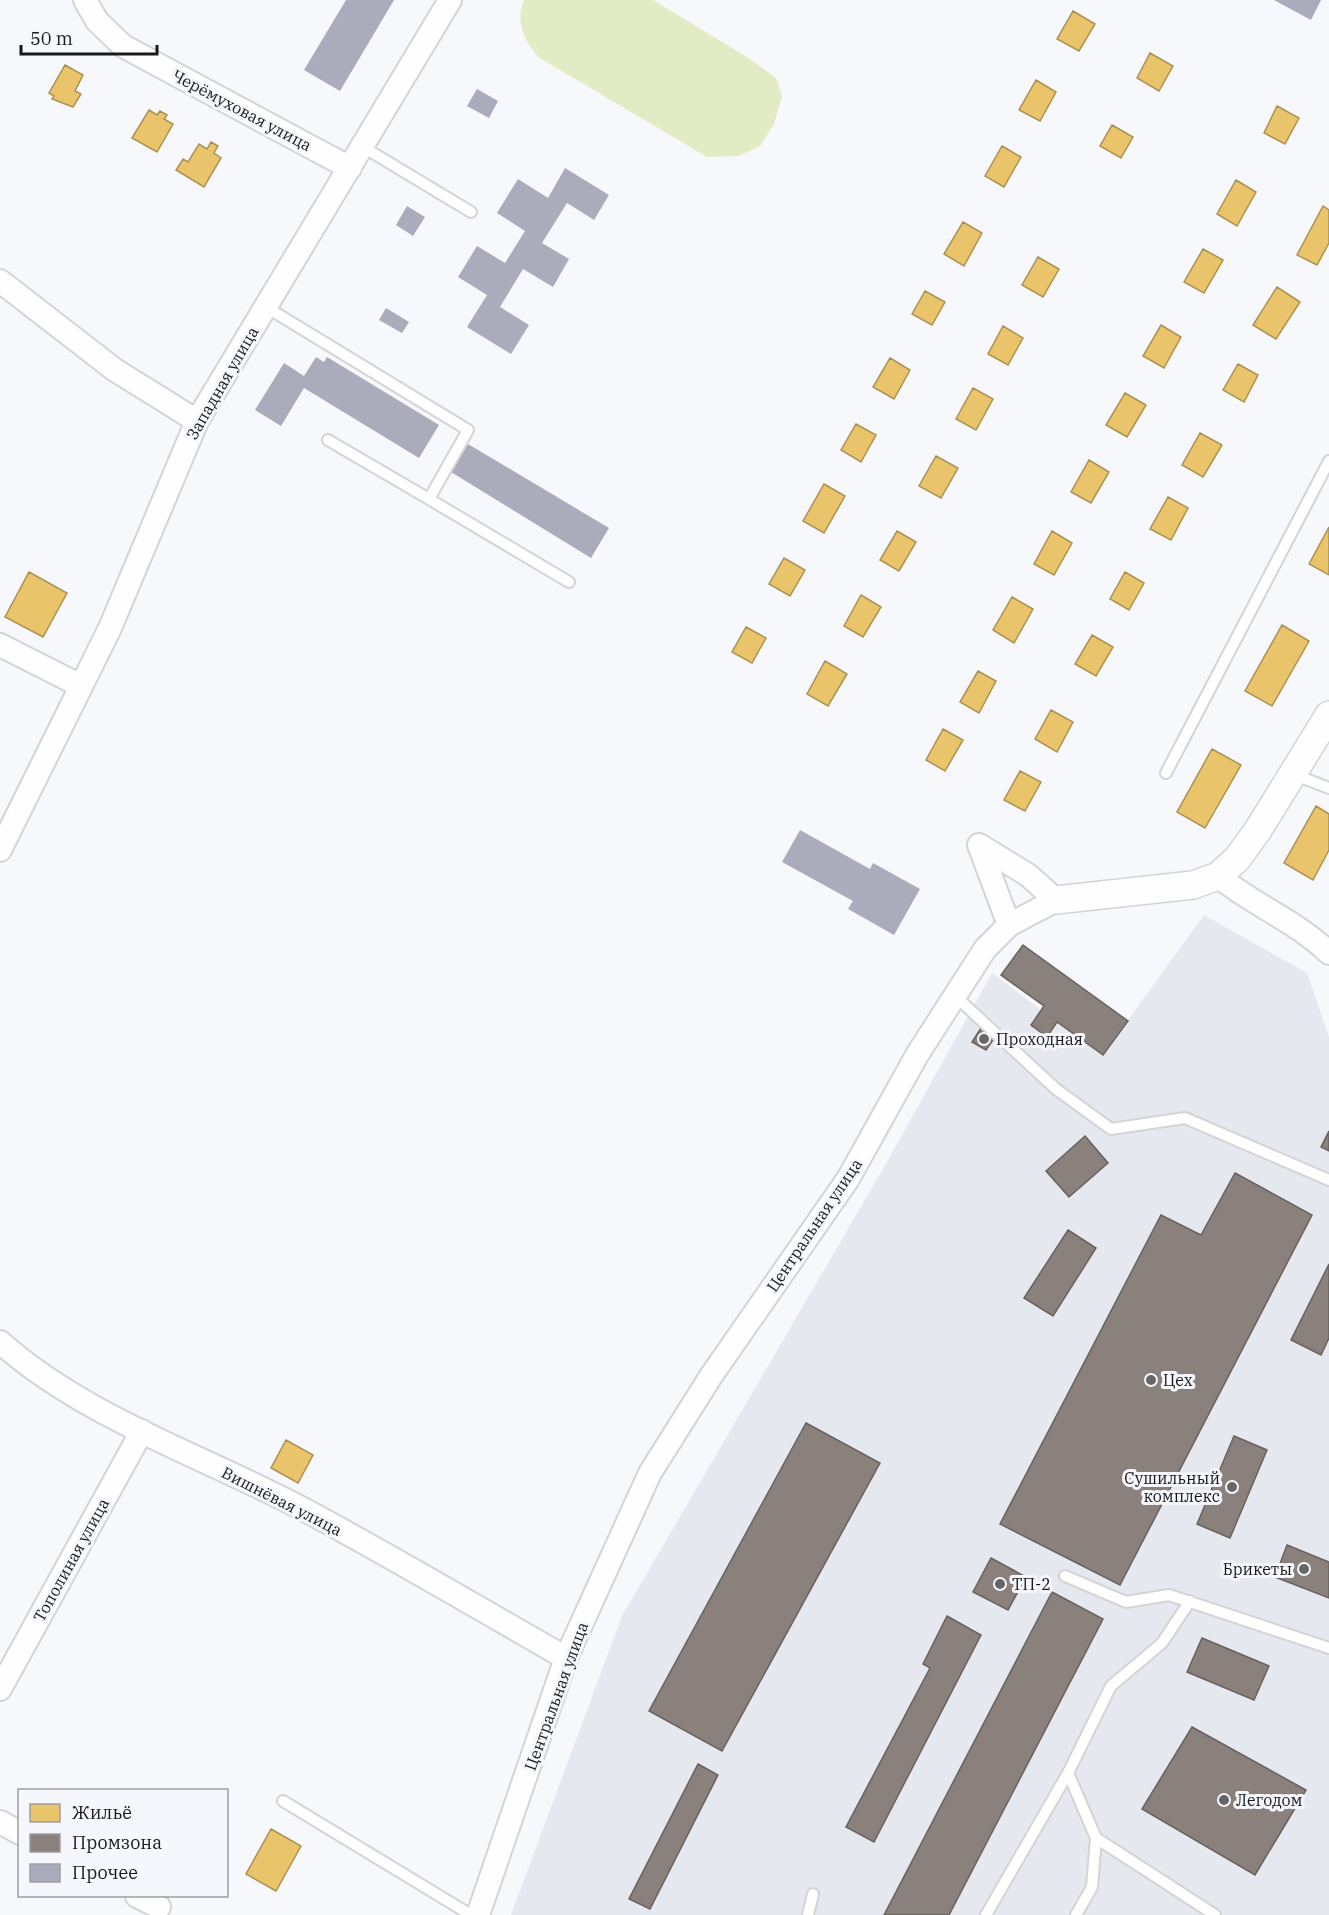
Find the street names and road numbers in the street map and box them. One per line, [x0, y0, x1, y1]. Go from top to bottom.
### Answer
street label: Черёмуховая улица [169, 65, 315, 155]
street label: Западная улица [182, 323, 263, 443]
street label: Центральная улица [762, 1154, 866, 1296]
street label: Вишнёвая улица [218, 1462, 346, 1540]
street label: Тополиная улица [29, 1494, 113, 1625]
street label: Центральная улица [520, 1619, 592, 1773]

